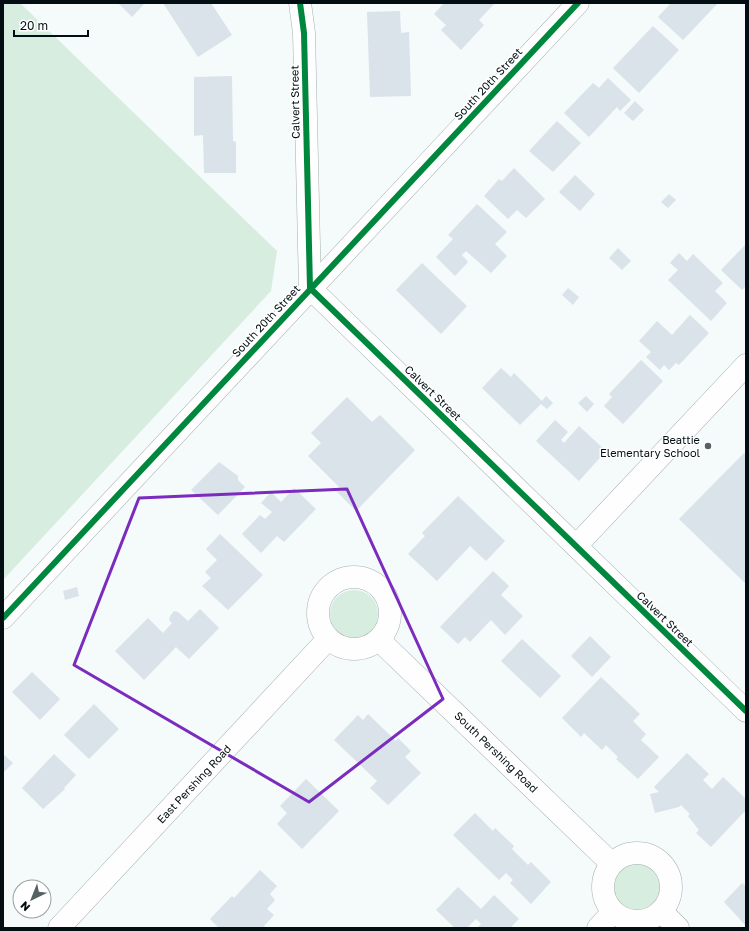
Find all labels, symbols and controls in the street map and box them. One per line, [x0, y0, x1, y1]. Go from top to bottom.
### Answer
scale bar [14, 12, 88, 38]
text: 20 m [20, 18, 48, 33]
street label: South 20th Street [451, 45, 524, 122]
street label: Calvert Street [287, 65, 302, 139]
street label: South 20th Street [229, 282, 302, 359]
street label: Calvert Street [402, 362, 464, 423]
place label: Beattie Elementary School [600, 433, 700, 459]
marker: Beattie Elementary School [703, 441, 713, 451]
street label: Calvert Street [634, 588, 696, 649]
street label: South Pershing Road [452, 708, 541, 795]
street label: East Pershing Road [154, 742, 233, 826]
north arrow [12, 879, 52, 919]
text: N [17, 899, 32, 914]

